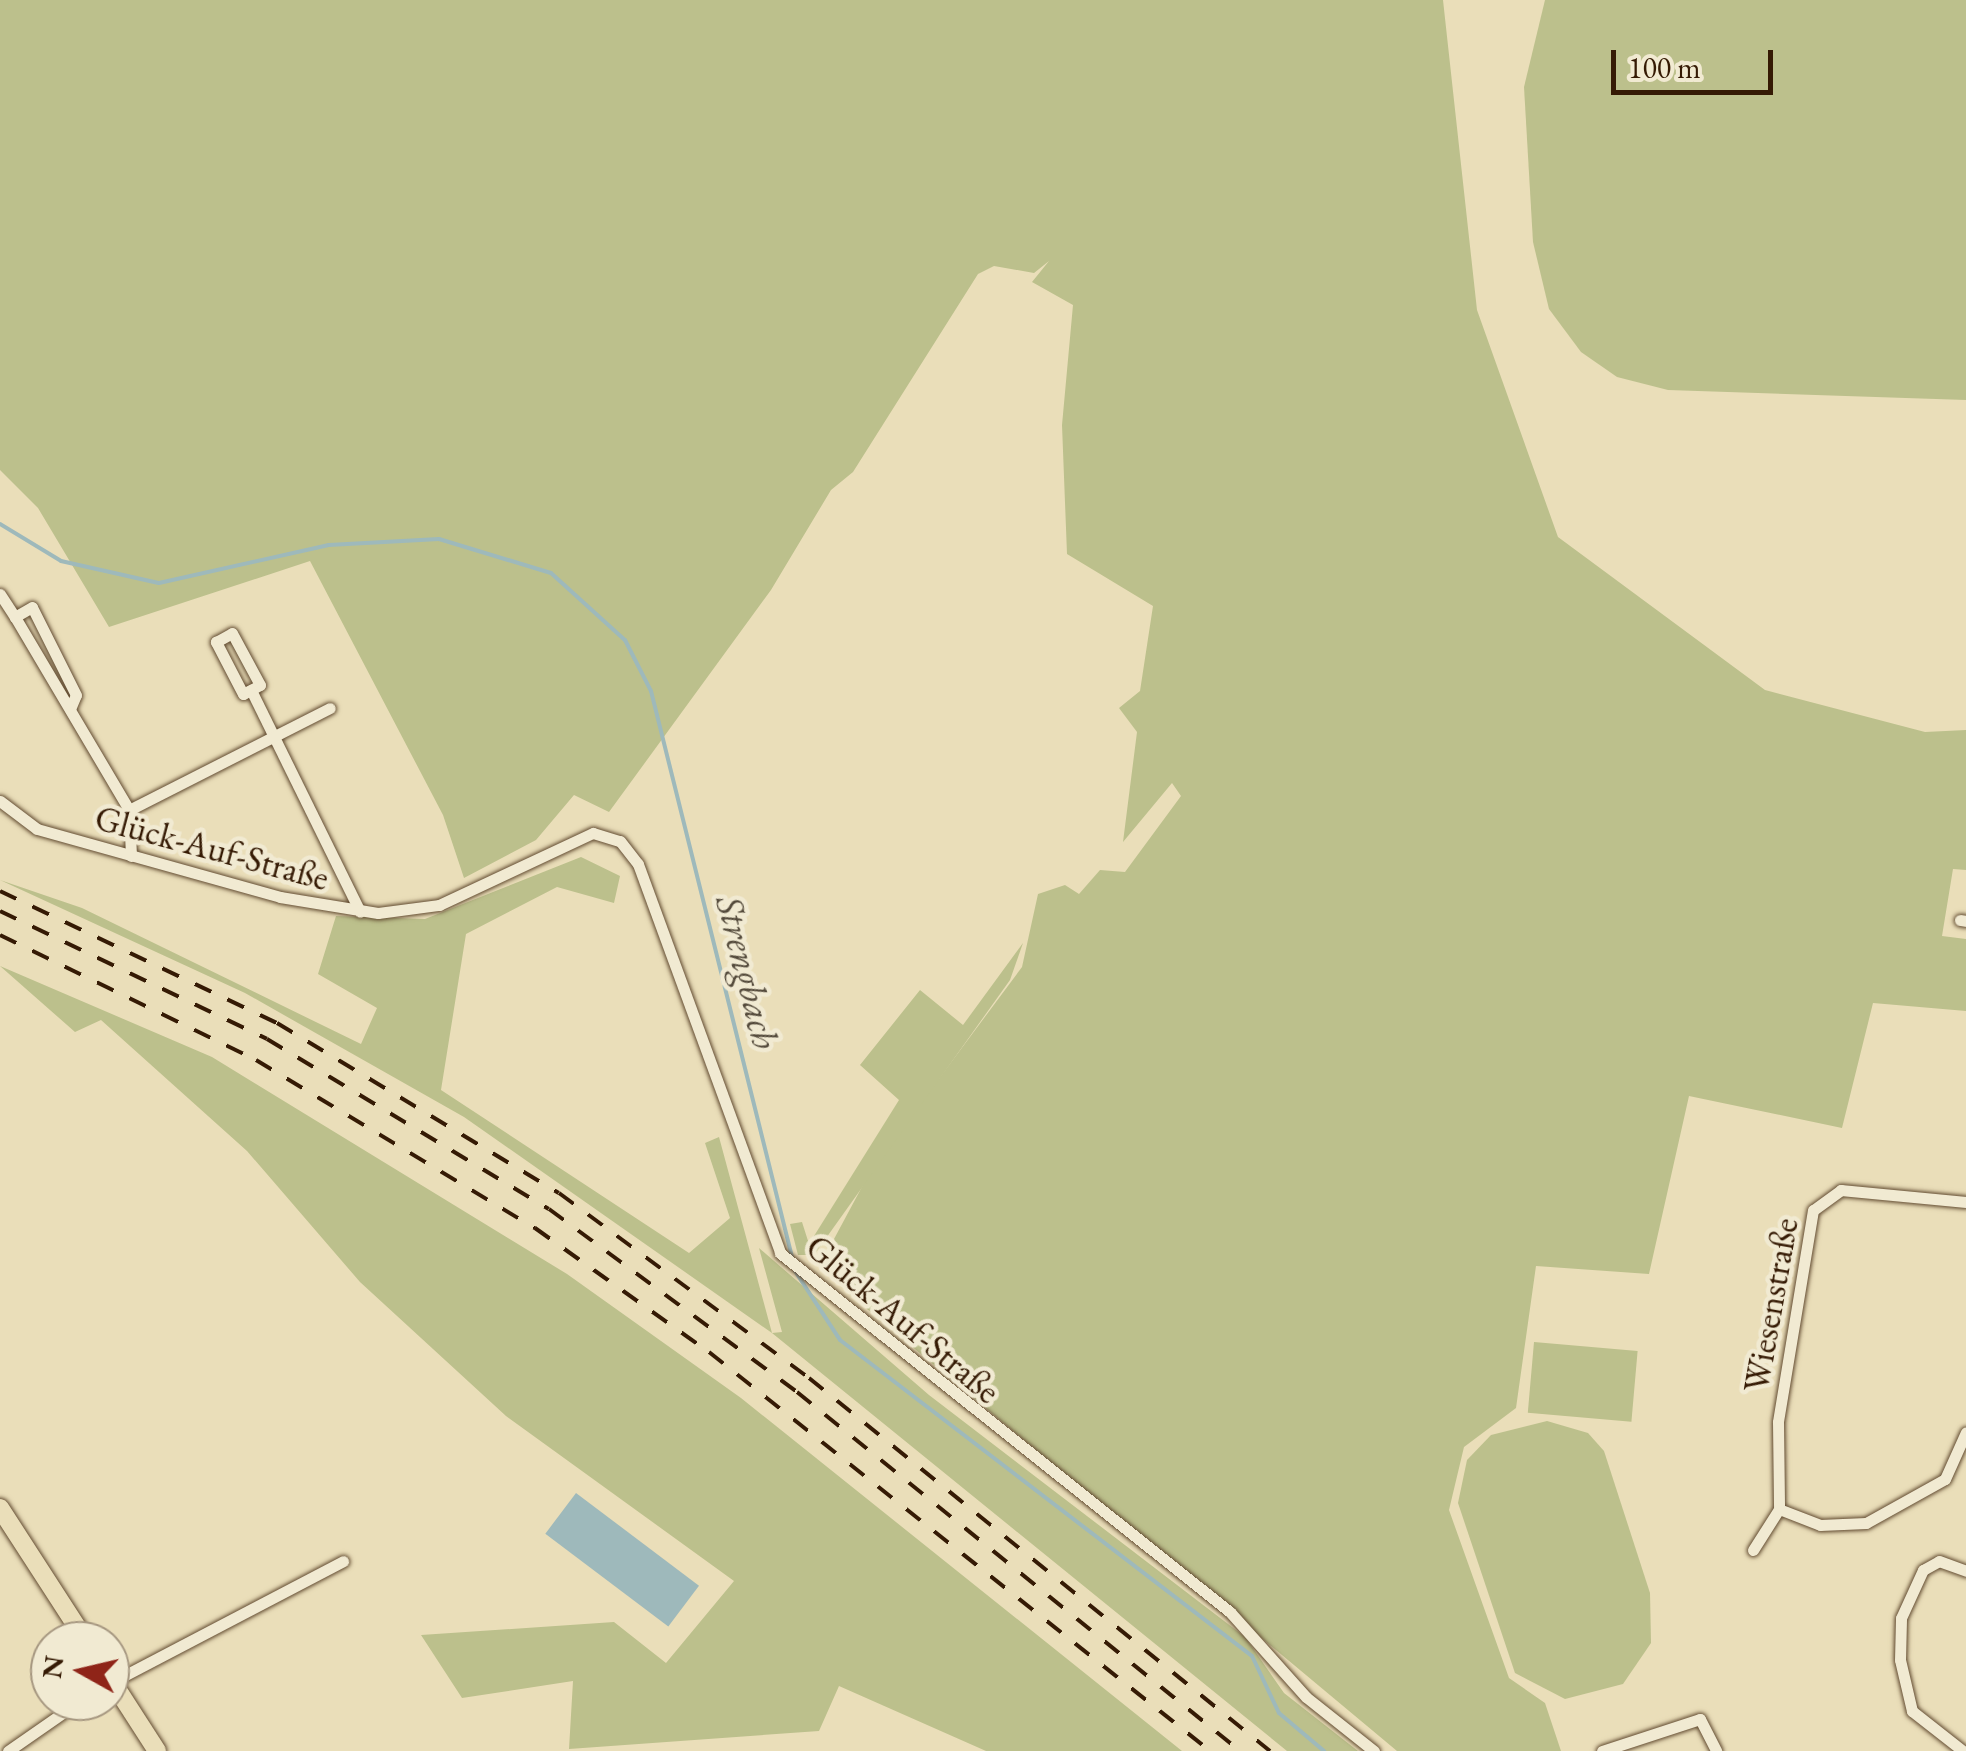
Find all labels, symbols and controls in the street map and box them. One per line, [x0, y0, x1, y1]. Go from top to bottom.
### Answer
scale bar [1616, 30, 1778, 92]
text: 100 m [1628, 48, 1701, 87]
street label: Glück-Auf-Straße [91, 797, 333, 899]
water label: Strengbach [707, 891, 789, 1053]
street label: Wiesenstraße [1735, 1215, 1807, 1395]
street label: Glück-Auf-Straße [797, 1226, 1009, 1412]
north arrow [30, 1621, 130, 1721]
text: N [33, 1653, 72, 1681]

